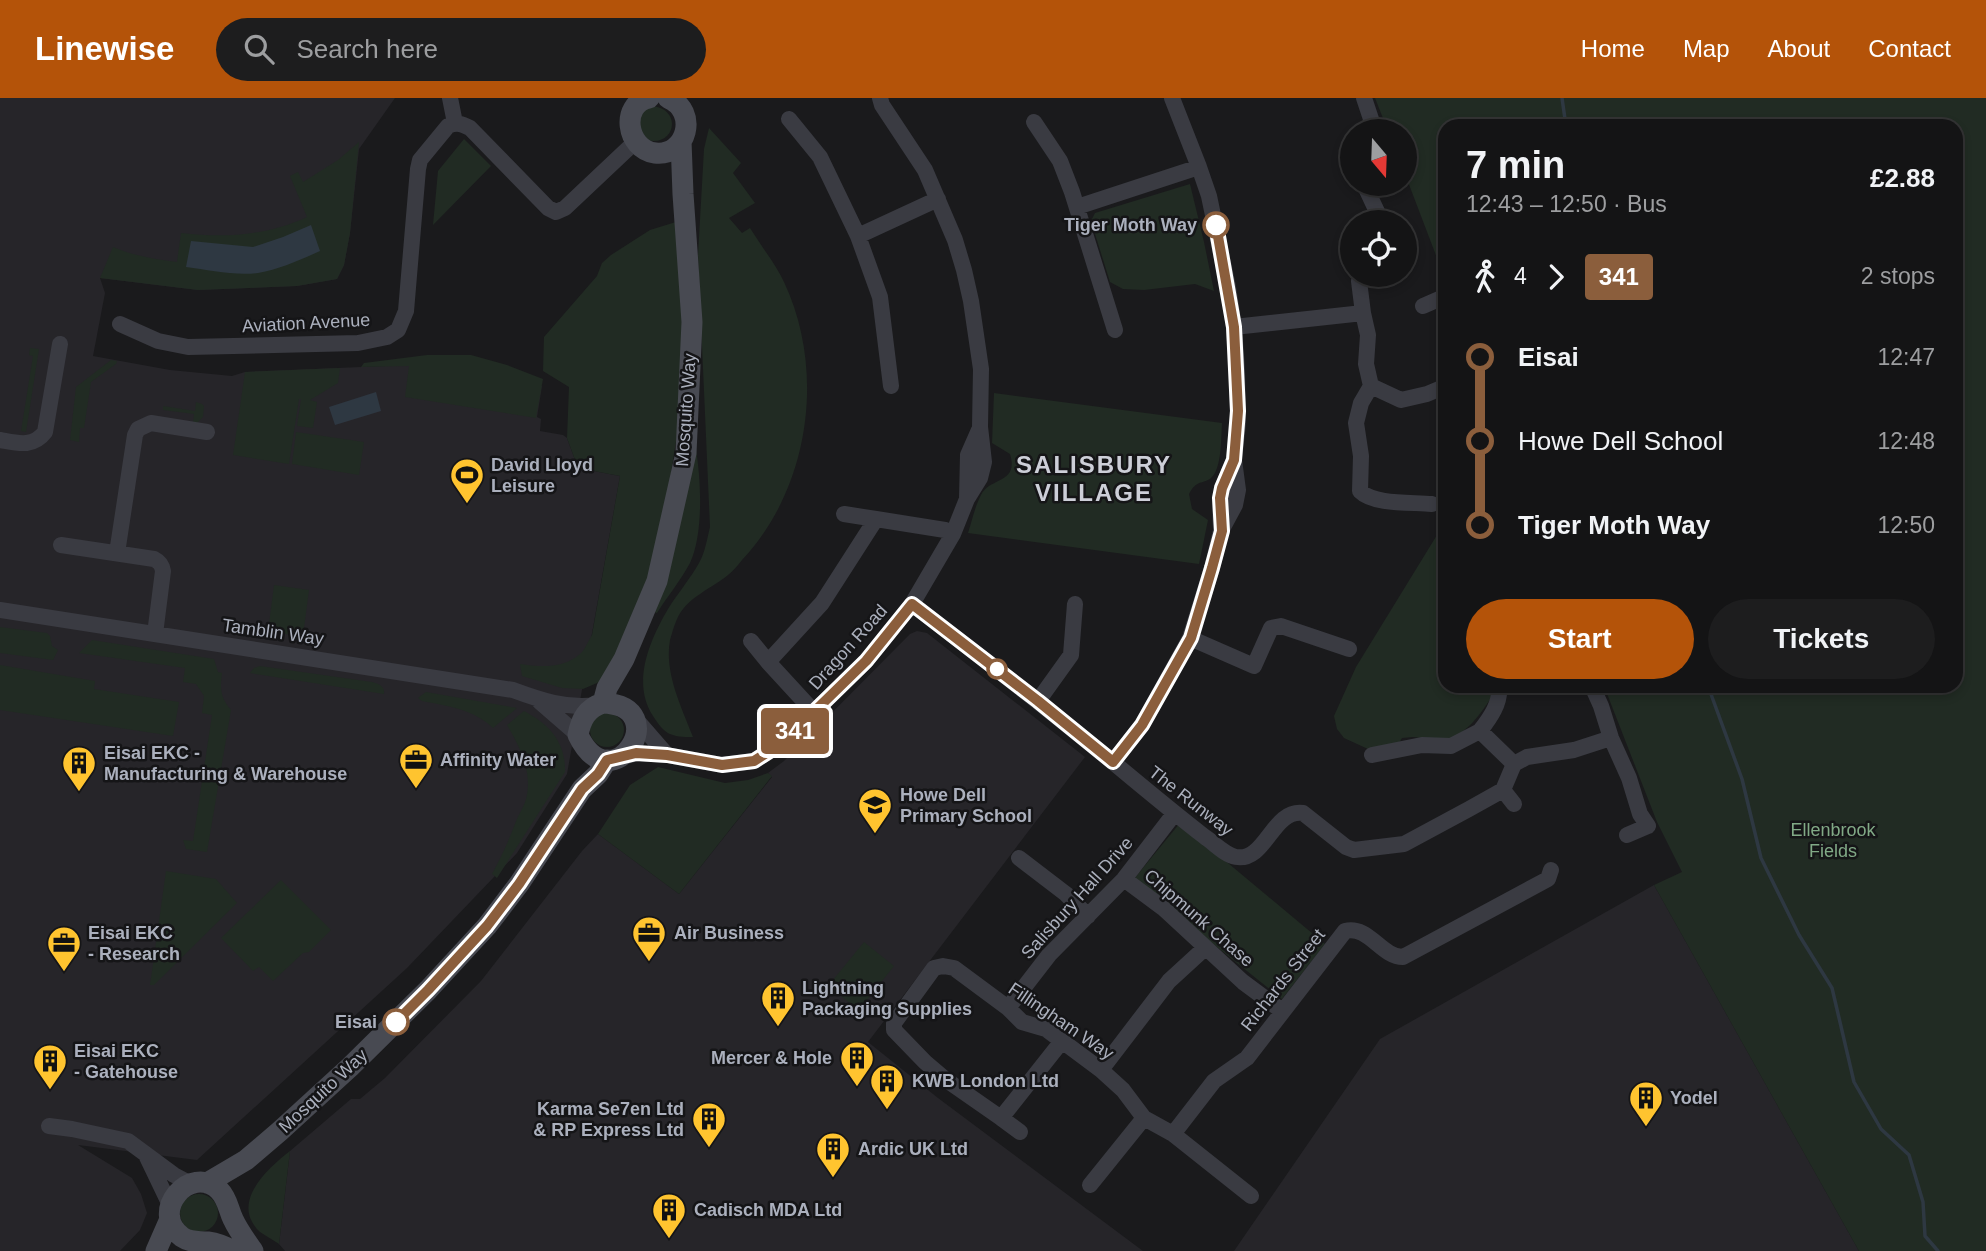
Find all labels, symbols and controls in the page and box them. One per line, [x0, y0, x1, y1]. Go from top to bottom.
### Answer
search box [216, 18, 706, 81]
text: Linewise [35, 30, 174, 67]
icon: search [240, 30, 278, 68]
text: Search here [296, 34, 438, 64]
text: Home [1581, 35, 1645, 62]
text: Map [1683, 35, 1730, 62]
text: About [1768, 35, 1830, 62]
text: Contact [1868, 35, 1951, 62]
north arrow [1340, 119, 1418, 196]
map controls [1340, 119, 1417, 287]
text: 7 min [1466, 144, 1565, 186]
text: £2.88 [1870, 163, 1935, 193]
text: 12:43 – 12:50 · Bus [1466, 191, 1667, 217]
button: locate [1340, 210, 1417, 287]
marker: Tiger Moth Way [1203, 212, 1229, 238]
place label: Tiger Moth Way [1064, 215, 1197, 235]
icon: walk [1466, 258, 1504, 296]
icon: forward [1537, 258, 1575, 296]
text: 4 [1514, 263, 1527, 289]
text: 341 [1599, 263, 1639, 290]
text: 2 stops [1861, 263, 1935, 289]
street label: Aviation Avenue [241, 310, 371, 336]
text: Eisai [1518, 342, 1579, 372]
text: 12:47 [1877, 344, 1935, 370]
street label: Mosquito Way [672, 353, 700, 467]
text: Howe Dell School [1518, 426, 1723, 456]
text: 12:48 [1877, 428, 1935, 454]
district label: SALISBURY VILLAGE [1016, 451, 1172, 506]
place label: David Lloyd Leisure [491, 455, 593, 496]
sports icon: David Lloyd Leisure [448, 456, 486, 505]
text: Tiger Moth Way [1518, 510, 1710, 540]
text: 12:50 [1877, 512, 1935, 538]
button: Start [1466, 599, 1694, 679]
button: Tickets [1708, 599, 1935, 679]
street label: Dragon Road [805, 601, 891, 693]
street label: Tamblin Way [221, 615, 325, 649]
unlabelled marker [987, 659, 1007, 679]
line badge: 341 [755, 708, 835, 754]
text: 341 [775, 717, 815, 744]
office icon: Affinity Water [397, 741, 435, 790]
place label: Eisai EKC - Manufacturing & Warehouse [104, 743, 347, 784]
building icon: Eisai EKC - Manufacturing & Warehouse [60, 744, 98, 793]
place label: Affinity Water [440, 750, 556, 770]
street label: The Runway [1145, 762, 1237, 840]
place label: Howe Dell Primary School [900, 785, 1032, 826]
school or university icon: Howe Dell Primary School [856, 786, 894, 835]
park label: Ellenbrook Fields [1790, 820, 1877, 861]
street label: Salisbury Hall Drive [1017, 833, 1137, 963]
street label: Chipmunk Chase [1140, 865, 1258, 971]
office icon: Air Business [630, 914, 668, 963]
place label: Eisai EKC - Research [88, 923, 180, 964]
place label: Air Business [674, 923, 784, 943]
office icon: Eisai EKC - Research [45, 924, 83, 973]
street label: Richards Street [1237, 925, 1329, 1035]
place label: Lightning Packaging Supplies [802, 978, 972, 1019]
street label: Fillingham Way [1005, 978, 1117, 1064]
building icon: Lightning Packaging Supplies [759, 979, 797, 1028]
marker: Eisai [383, 1009, 409, 1035]
place label: Eisai [335, 1012, 377, 1032]
building icon: Mercer & Hole [838, 1039, 876, 1088]
place label: Eisai EKC - Gatehouse [74, 1041, 178, 1082]
building icon: Eisai EKC - Gatehouse [31, 1042, 69, 1091]
street label: Mosquito Way [275, 1045, 371, 1137]
place label: Mercer & Hole [711, 1048, 832, 1068]
building icon: KWB London Ltd [868, 1062, 906, 1111]
place label: KWB London Ltd [912, 1071, 1059, 1091]
building icon: Yodel [1627, 1079, 1665, 1128]
place label: Yodel [1670, 1088, 1718, 1108]
place label: Karma Se7en Ltd & RP Express Ltd [533, 1099, 684, 1140]
building icon: Karma Se7en Ltd & RP Express Ltd [690, 1100, 728, 1149]
building icon: Ardic UK Ltd [814, 1130, 852, 1179]
place label: Ardic UK Ltd [858, 1139, 968, 1159]
building icon: Cadisch MDA Ltd [650, 1191, 688, 1240]
place label: Cadisch MDA Ltd [694, 1200, 842, 1220]

